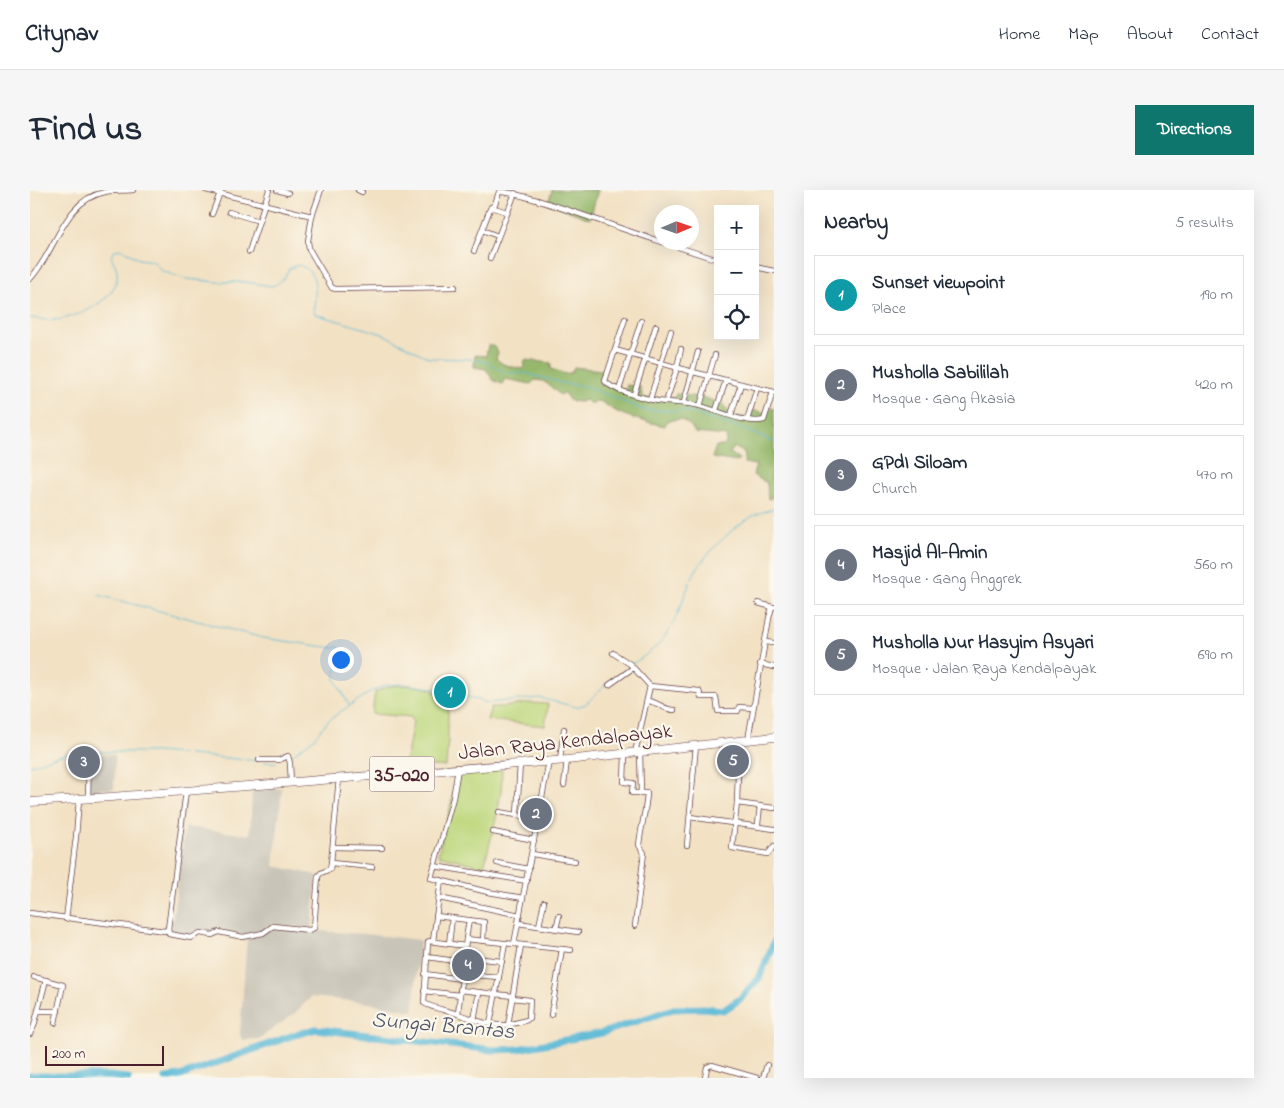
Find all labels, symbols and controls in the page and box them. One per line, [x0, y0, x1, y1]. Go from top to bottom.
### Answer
text: Citynav [25, 17, 98, 52]
text: Home [999, 22, 1040, 48]
text: Map [1068, 22, 1099, 48]
text: About [1127, 22, 1173, 48]
text: Contact [1201, 22, 1259, 48]
text: Find us [30, 105, 142, 156]
button: Directions [1135, 105, 1254, 155]
north arrow [654, 205, 699, 250]
map controls [714, 205, 759, 340]
button: + [714, 205, 759, 250]
text: Nearby [824, 208, 888, 238]
text: 5 results [1175, 211, 1234, 235]
button: − [714, 250, 759, 295]
text: Sunset viewpoint [872, 270, 1005, 297]
text: 1 [838, 283, 844, 307]
text: 190 m [1200, 283, 1233, 307]
button: locate [714, 295, 759, 340]
text: Place [872, 297, 906, 321]
text: Musholla Sabililah [872, 360, 1009, 387]
text: 2 [837, 373, 845, 397]
text: 420 m [1195, 373, 1233, 397]
text: Mosque · Gang Akasia [872, 387, 1015, 411]
text: GPdI Siloam [872, 450, 967, 477]
text: 3 [838, 463, 844, 487]
text: 470 m [1196, 463, 1233, 487]
text: Church [872, 477, 917, 501]
text: Masjid Al-Amin [872, 540, 987, 567]
text: 4 [838, 553, 844, 577]
text: 560 m [1193, 553, 1233, 577]
text: Mosque · Gang Anggrek [872, 567, 1022, 591]
text: Musholla Nur Hasyim Asyari [872, 630, 1094, 657]
text: 5 [836, 643, 846, 667]
text: 690 m [1198, 643, 1233, 667]
your location [328, 647, 354, 673]
text: Mosque · Jalan Raya Kendalpayak [872, 657, 1096, 681]
pin: 1 [434, 673, 466, 711]
street label: Jalan Raya Kendalpayak [457, 717, 675, 771]
pin: 5 [717, 742, 749, 780]
pin: 3 [68, 743, 100, 781]
road number: 35-020 [370, 756, 434, 792]
pin: 2 [520, 795, 552, 833]
pin: 4 [452, 946, 484, 984]
water label: Sungai Brantas [370, 1005, 516, 1049]
scale bar [45, 1043, 164, 1066]
text: 200 m [52, 1044, 85, 1065]

